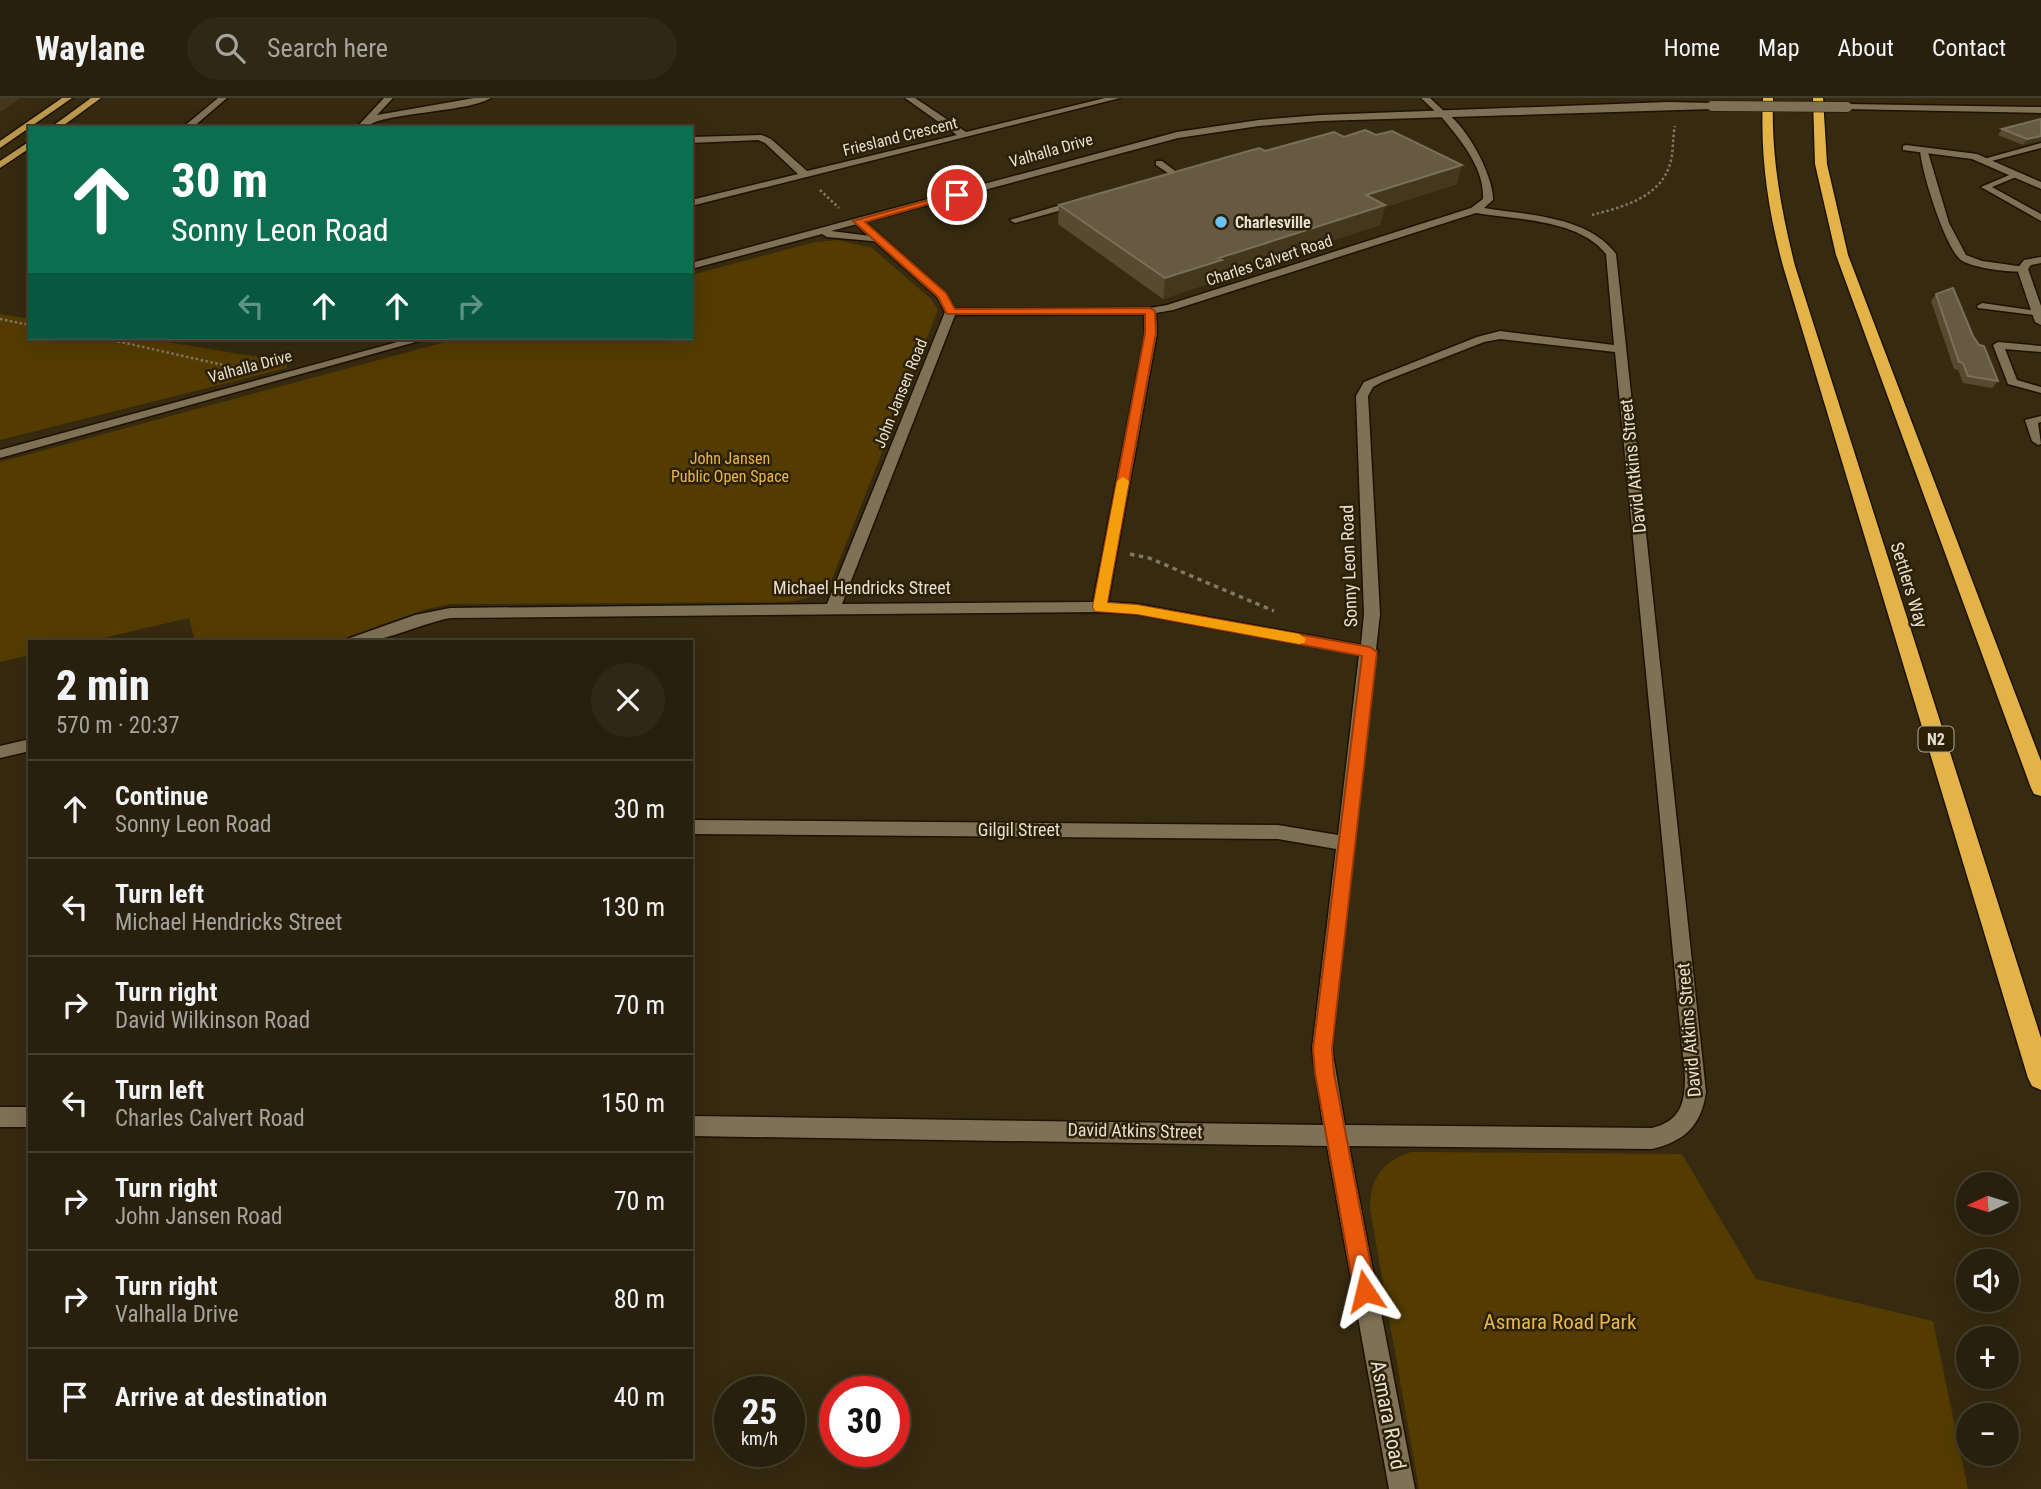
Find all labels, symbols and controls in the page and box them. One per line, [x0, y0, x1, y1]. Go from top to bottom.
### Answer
search box [187, 17, 677, 80]
text: Waylane [35, 29, 145, 68]
icon: search [211, 29, 249, 67]
text: Search here [267, 33, 388, 63]
text: Home [1664, 34, 1720, 62]
text: Map [1758, 34, 1800, 62]
text: About [1838, 34, 1894, 62]
text: Contact [1932, 34, 2006, 62]
street label: Friesland Crescent [841, 113, 960, 160]
street label: Valhalla Drive [1007, 130, 1095, 171]
text: 30 m [171, 152, 268, 209]
icon: ahead [56, 154, 147, 245]
pin [927, 165, 987, 225]
icon: arrive [938, 176, 976, 214]
text: Sonny Leon Road [171, 211, 389, 249]
place label: Charlesville [1235, 213, 1311, 232]
marker: Charlesville [1213, 214, 1229, 230]
street label: Charles Calvert Road [1203, 231, 1335, 290]
icon: left [232, 287, 270, 325]
icon: ahead [305, 287, 343, 325]
icon: ahead [378, 287, 416, 325]
icon: right [451, 287, 489, 325]
street label: John Jansen Road [870, 336, 931, 451]
street label: Valhalla Drive [206, 346, 294, 387]
street label: David Atkins Street [1615, 398, 1650, 534]
park label: John Jansen Public Open Space [671, 449, 789, 486]
street label: Sonny Leon Road [1336, 504, 1361, 628]
street label: Settlers Way [1887, 540, 1933, 631]
street label: Michael Hendricks Street [773, 577, 951, 598]
text: 2 min [56, 661, 150, 710]
button: close [591, 663, 665, 737]
text: 570 m · 20:37 [56, 712, 180, 739]
road number: N2 [1918, 726, 1954, 752]
text: Continue [115, 781, 208, 811]
icon: ahead [56, 790, 94, 828]
text: 30 m [614, 794, 665, 824]
text: Sonny Leon Road [115, 811, 271, 838]
street label: Gilgil Street [978, 819, 1060, 840]
text: Turn left [115, 879, 204, 909]
icon: left [56, 888, 94, 926]
text: 130 m [601, 892, 665, 922]
text: Michael Hendricks Street [115, 909, 342, 936]
street label: David Atkins Street [1672, 962, 1705, 1098]
text: Turn right [115, 977, 217, 1007]
icon: right [56, 986, 94, 1024]
text: 70 m [614, 990, 665, 1020]
text: David Wilkinson Road [115, 1007, 310, 1034]
text: Turn left [115, 1075, 204, 1105]
icon: left [56, 1084, 94, 1122]
text: 150 m [601, 1088, 665, 1118]
text: Charles Calvert Road [115, 1105, 305, 1132]
street label: David Atkins Street [1067, 1119, 1203, 1142]
north arrow [1956, 1172, 2020, 1236]
map controls [1956, 1172, 2019, 1466]
text: Turn right [115, 1173, 217, 1203]
icon: right [56, 1182, 94, 1220]
text: 70 m [614, 1186, 665, 1216]
text: John Jansen Road [115, 1203, 282, 1230]
button: sound [1956, 1249, 2019, 1312]
position arrow [1328, 1254, 1402, 1328]
text: Turn right [115, 1271, 217, 1301]
icon: right [56, 1280, 94, 1318]
text: 80 m [614, 1284, 665, 1314]
text: Valhalla Drive [115, 1301, 239, 1328]
park label: Asmara Road Park [1484, 1310, 1637, 1334]
button: + [1956, 1326, 2019, 1389]
street label: Asmara Road [1366, 1358, 1410, 1472]
speed limit sign: 30 [819, 1376, 910, 1467]
icon: arrive [56, 1378, 94, 1416]
text: Arrive at destination [115, 1382, 327, 1412]
text: 40 m [614, 1382, 665, 1412]
text: 25 [742, 1392, 777, 1433]
button: − [1956, 1403, 2019, 1466]
text: km/h [741, 1428, 778, 1449]

